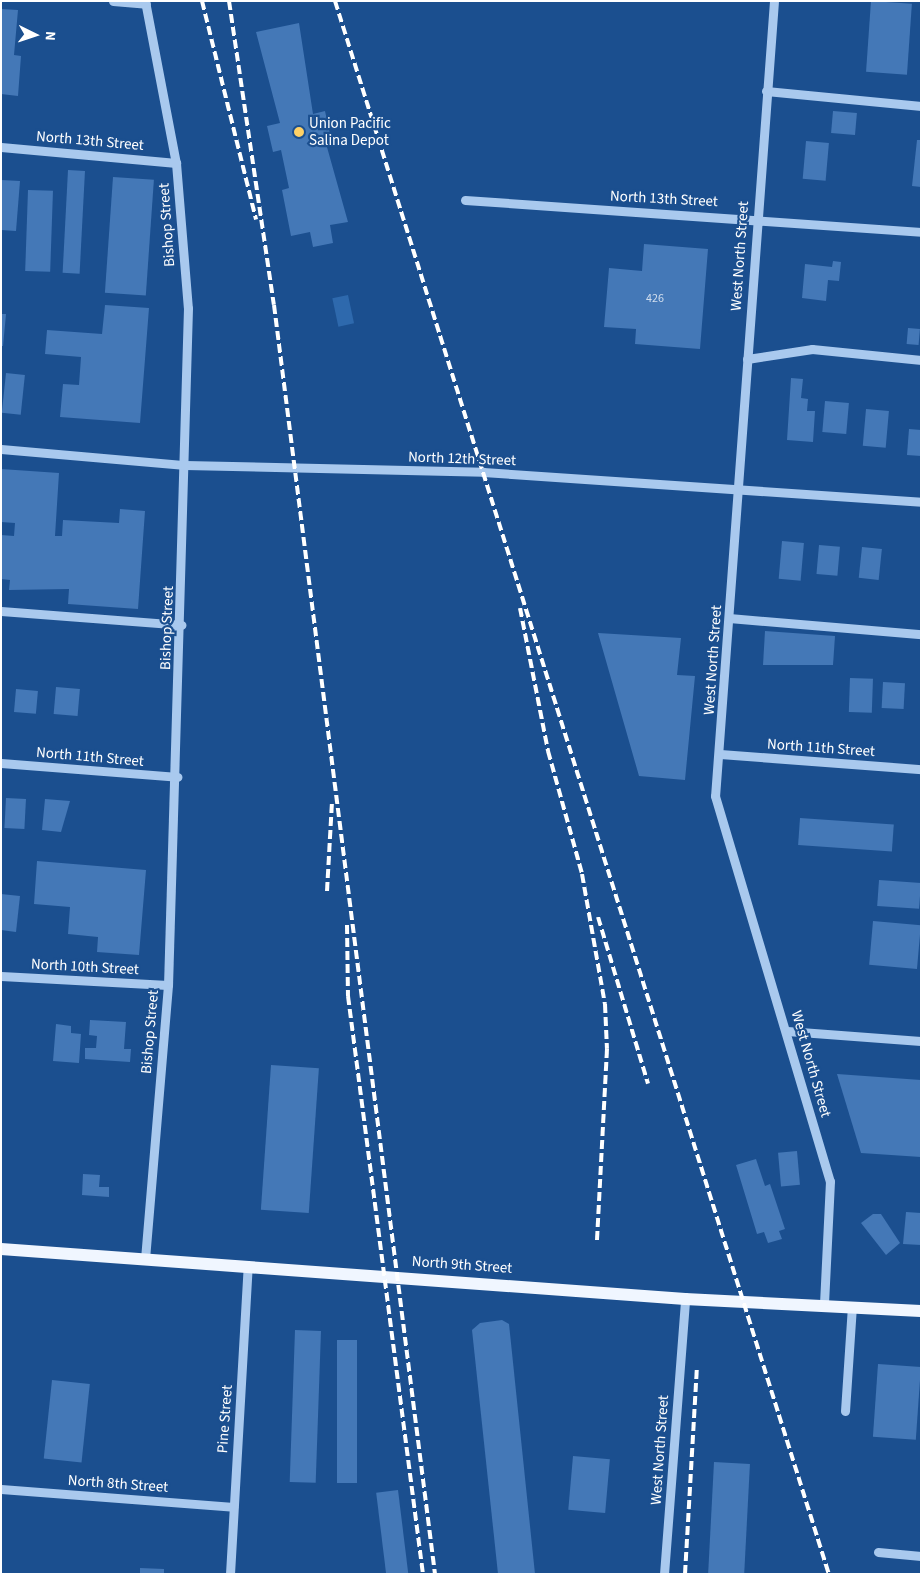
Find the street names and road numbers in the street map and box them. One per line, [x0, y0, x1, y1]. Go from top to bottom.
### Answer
street label: North 13th Street [35, 127, 145, 155]
street label: Bishop Street [155, 182, 179, 268]
street label: North 13th Street [610, 187, 718, 211]
street label: West North Street [727, 200, 753, 312]
street label: North 12th Street [408, 448, 516, 470]
street label: Bishop Street [157, 586, 177, 670]
street label: West North Street [700, 604, 726, 716]
street label: North 11th Street [767, 735, 875, 761]
street label: North 11th Street [35, 743, 145, 771]
street label: North 10th Street [31, 955, 139, 979]
street label: Bishop Street [137, 989, 163, 1075]
street label: West North Street [787, 1009, 835, 1119]
street label: North 9th Street [411, 1253, 513, 1277]
street label: Pine Street [214, 1384, 236, 1454]
street label: West North Street [647, 1394, 673, 1506]
street label: North 8th Street [67, 1472, 169, 1496]

